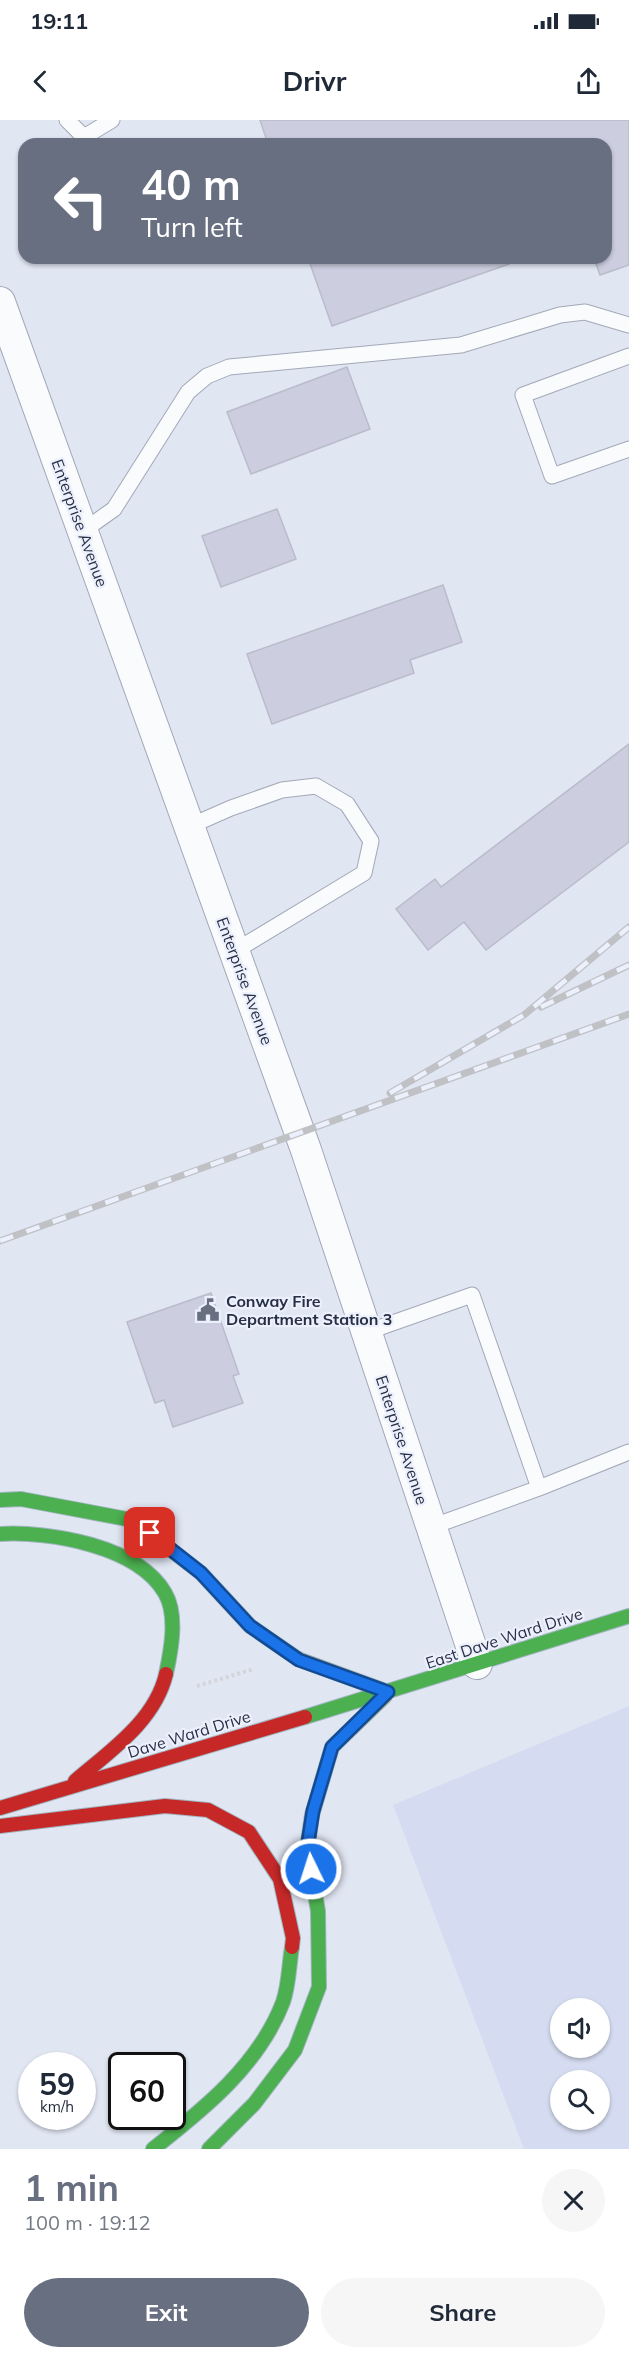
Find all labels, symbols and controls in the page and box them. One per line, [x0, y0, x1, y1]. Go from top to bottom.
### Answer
text: 19:11 [30, 7, 88, 35]
text: Drivr [283, 64, 346, 98]
icon: back [24, 65, 57, 98]
icon: share [572, 65, 605, 98]
text: 40 m [141, 158, 241, 211]
icon: left [42, 162, 120, 240]
text: Turn left [141, 210, 243, 244]
street label: Enterprise Avenue [48, 456, 112, 590]
street label: Enterprise Avenue [213, 914, 277, 1048]
place label: Conway Fire Department Station 3 [226, 1291, 392, 1329]
public building icon: Conway Fire Department Station 3 [195, 1297, 221, 1323]
street label: Enterprise Avenue [372, 1373, 432, 1507]
pin [124, 1507, 175, 1558]
icon: arrive [133, 1516, 166, 1549]
street label: East Dave Ward Drive [423, 1603, 585, 1673]
street label: Dave Ward Drive [125, 1706, 253, 1762]
position arrow [279, 1837, 343, 1901]
map controls [550, 1998, 610, 2130]
button: sound [550, 1998, 610, 2058]
speed limit sign: 60 [108, 2052, 186, 2130]
text: 59 [39, 2065, 75, 2103]
button: search [550, 2070, 610, 2130]
text: km/h [40, 2097, 74, 2116]
text: 1 min [24, 2165, 119, 2210]
button: close [542, 2169, 605, 2232]
text: 100 m · 19:12 [24, 2210, 150, 2235]
button: Exit [24, 2278, 309, 2347]
button: Share [321, 2278, 605, 2347]

